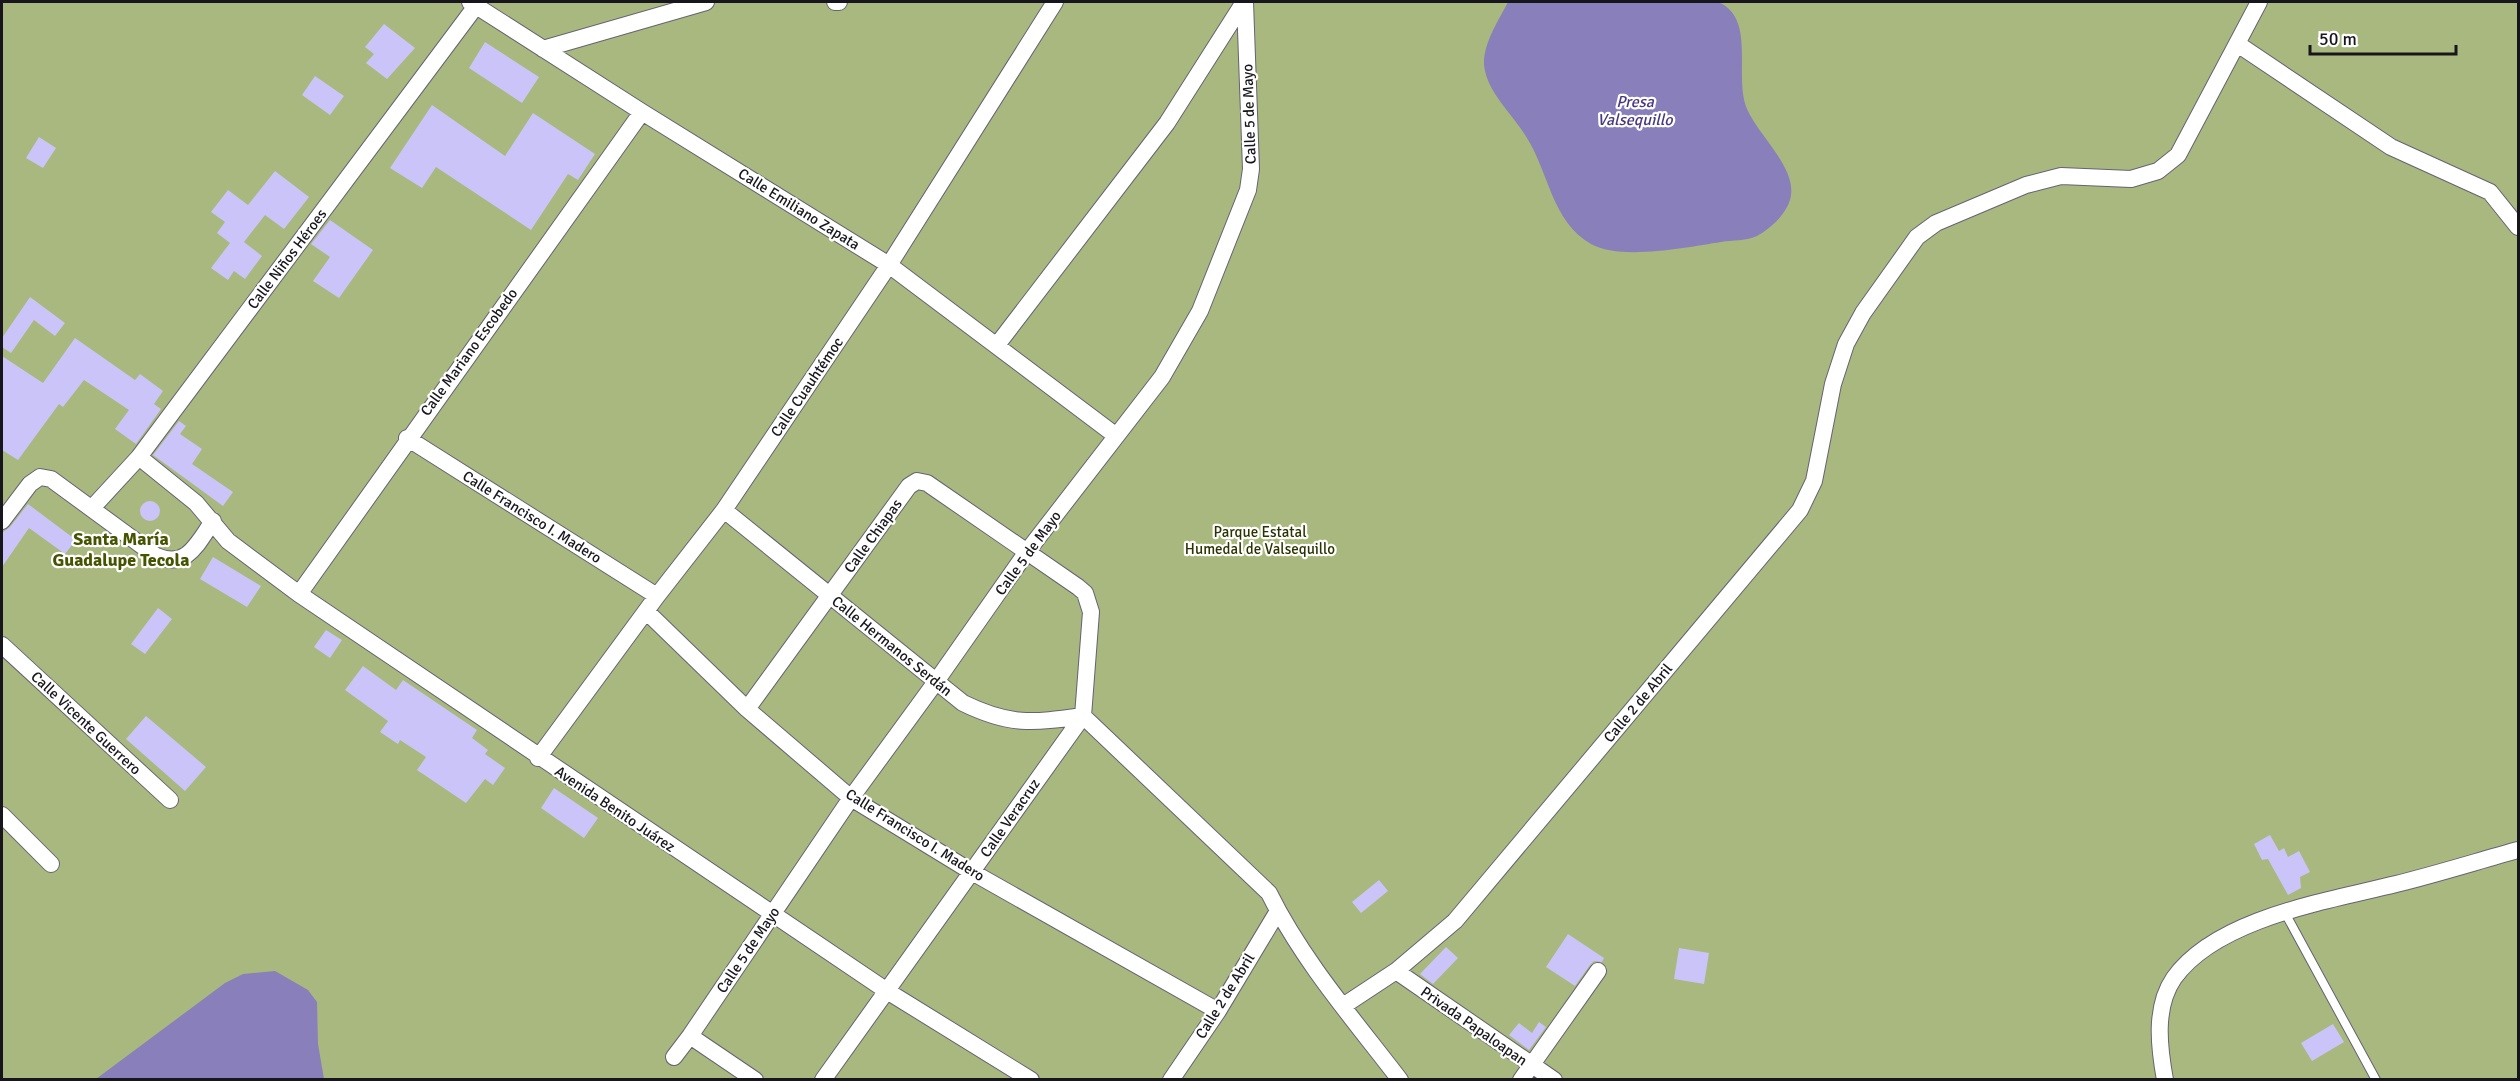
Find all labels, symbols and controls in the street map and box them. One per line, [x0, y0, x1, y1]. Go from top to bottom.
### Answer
scale bar [2310, 18, 2456, 56]
text: 50 m [2319, 28, 2357, 50]
street label: Calle 5 de Mayo [1238, 63, 1260, 164]
water label: Presa Valsequillo [1597, 92, 1673, 130]
street label: Calle Emiliano Zapata [735, 164, 863, 254]
street label: Calle Niños Héroes [243, 205, 331, 313]
street label: Calle Mariano Escobedo [417, 285, 521, 419]
street label: Calle Cuauhtémoc [767, 334, 847, 440]
street label: Calle Francisco I. Madero [459, 467, 605, 567]
street label: Calle Chiapas [840, 495, 906, 576]
street label: Calle 5 de Mayo [991, 507, 1065, 599]
park label: Parque Estatal Humedal de Valsequillo [1185, 523, 1335, 558]
district label: Santa María Guadalupe Tecola [53, 528, 189, 571]
street label: Calle Hermanos Serdán [828, 592, 956, 700]
street label: Calle 2 de Abril [1600, 660, 1676, 746]
street label: Calle Vicente Guerrero [27, 667, 145, 779]
street label: Avenida Benito Juárez [551, 762, 679, 856]
street label: Calle Veracruz [976, 775, 1044, 861]
street label: Calle Francisco I. Madero [842, 785, 988, 885]
street label: Calle 5 de Mayo [713, 903, 784, 997]
street label: Calle 2 de Abril [1192, 950, 1258, 1042]
street label: Privada Papaloapan [1417, 983, 1531, 1069]

